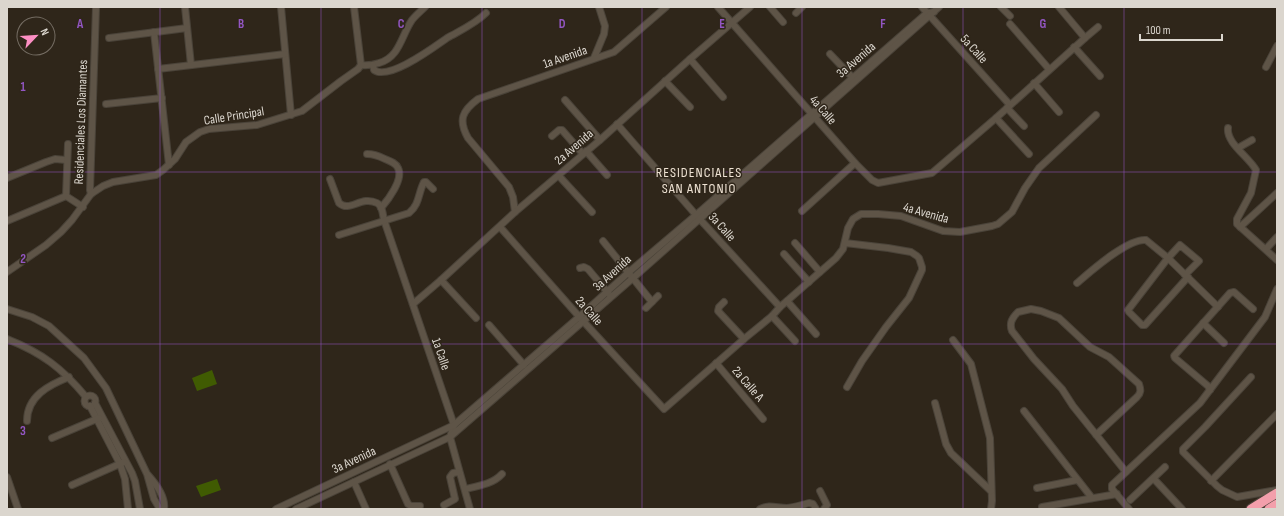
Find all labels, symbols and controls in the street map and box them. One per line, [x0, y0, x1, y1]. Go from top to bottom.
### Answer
north arrow [16, 16, 56, 56]
text: A [76, 16, 84, 32]
text: B [238, 16, 244, 32]
text: C [398, 16, 405, 32]
text: D [559, 16, 566, 32]
text: E [719, 16, 725, 32]
text: F [880, 16, 886, 32]
text: G [1040, 16, 1047, 32]
scale bar [1140, 16, 1222, 42]
text: 100 m [1146, 23, 1171, 38]
text: N [37, 27, 52, 38]
street label: 5a Calle [957, 31, 991, 67]
street label: 3a Avenida [833, 39, 879, 81]
street label: 1a Avenida [541, 42, 589, 72]
street label: Residenciales Los Diamantes [71, 59, 91, 185]
text: 1 [20, 79, 26, 95]
street label: 4a Calle [806, 92, 840, 128]
street label: Calle Principal [203, 103, 265, 129]
street label: 2a Avenida [551, 126, 597, 168]
district label: RESIDENCIALES SAN ANTONIO [656, 164, 742, 197]
street label: 4a Avenida [901, 199, 951, 227]
street label: 3a Calle [705, 209, 739, 245]
text: 2 [20, 251, 26, 267]
street label: 3a Avenida [589, 251, 635, 295]
street label: 2a Calle [572, 293, 606, 329]
street label: 1a Calle [428, 336, 454, 372]
street label: 2a Calle A [728, 363, 768, 405]
text: 3 [20, 423, 26, 439]
street label: 3a Avenida [330, 443, 378, 477]

